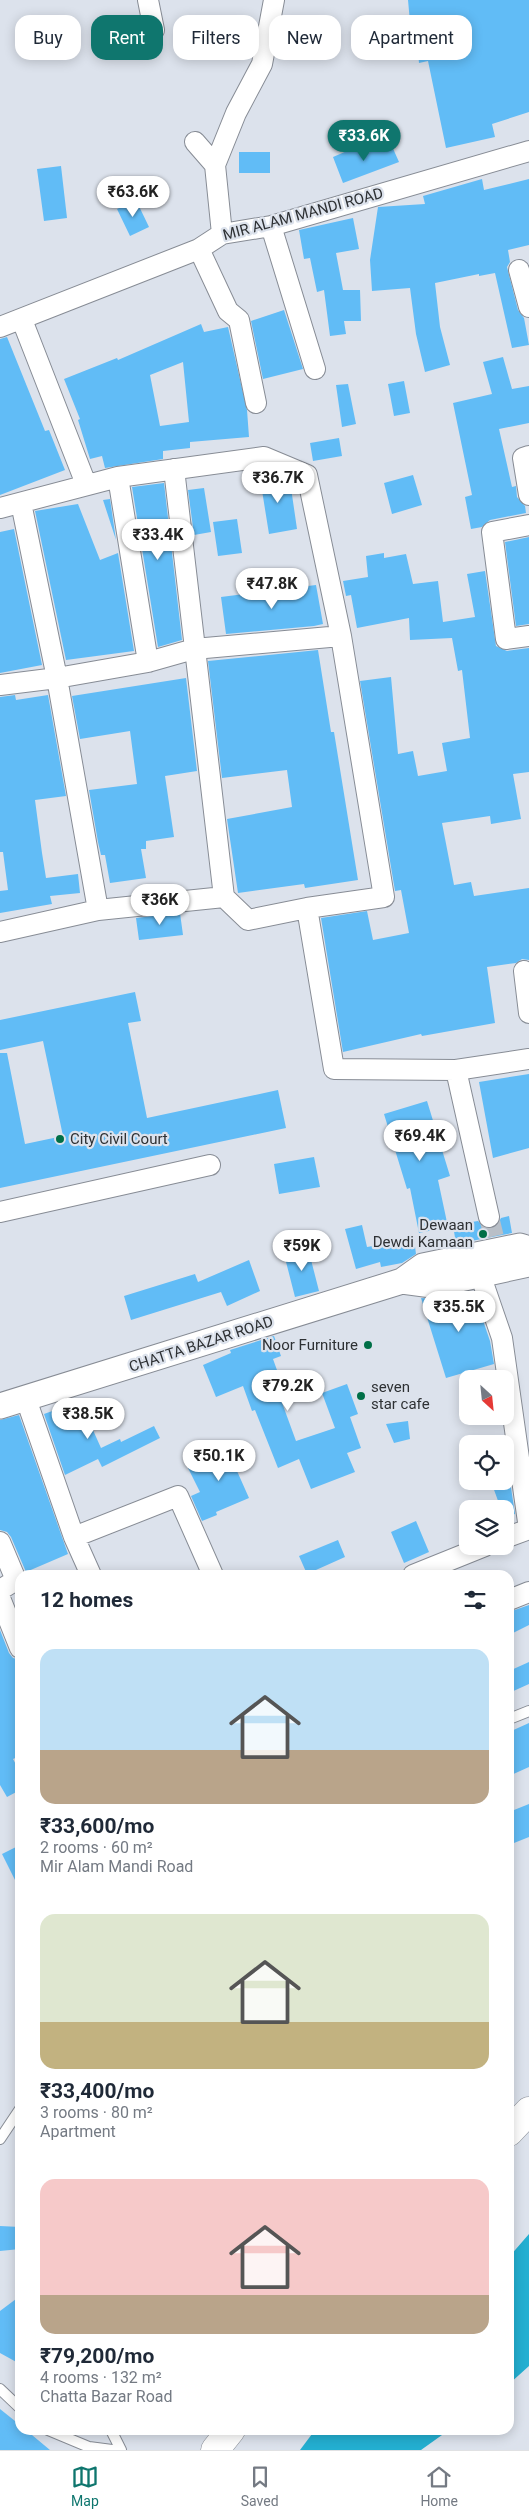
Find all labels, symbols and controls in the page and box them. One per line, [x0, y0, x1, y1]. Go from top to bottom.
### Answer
chip: Buy [15, 15, 81, 60]
chip: Rent [91, 15, 163, 60]
chip: Filters [173, 15, 259, 60]
chip: New [269, 15, 341, 60]
chip: Apartment [351, 15, 472, 60]
pin: ₹33.6K [323, 120, 405, 162]
text: ₹33.6K [339, 126, 389, 145]
pin: ₹63.6K [92, 176, 174, 218]
text: ₹63.6K [108, 182, 158, 201]
street label: MIR ALAM MANDI ROAD [221, 184, 385, 244]
pin: ₹36.7K [237, 462, 319, 504]
text: ₹36.7K [253, 468, 303, 487]
pin: ₹33.4K [117, 518, 199, 561]
text: ₹33.4K [133, 525, 183, 544]
pin: ₹47.8K [231, 568, 313, 610]
text: ₹47.8K [247, 574, 297, 593]
pin: ₹36K [130, 884, 190, 926]
text: ₹36K [142, 890, 178, 909]
pin: ₹69.4K [379, 1120, 461, 1162]
text: ₹69.4K [395, 1126, 445, 1145]
place label: City Civil Court [70, 1130, 168, 1148]
marker: City Civil Court [54, 1133, 66, 1145]
place label: Dewaan Dewdi Kamaan [373, 1216, 473, 1251]
marker: Dewaan Dewdi Kamaan [477, 1228, 489, 1240]
pin: ₹59K [272, 1230, 332, 1272]
text: ₹59K [284, 1236, 320, 1255]
pin: ₹35.5K [418, 1290, 500, 1333]
text: ₹35.5K [434, 1297, 484, 1316]
street label: CHATTA BAZAR ROAD [127, 1312, 275, 1376]
place label: Noor Furniture [262, 1336, 358, 1354]
marker: Noor Furniture [362, 1339, 374, 1351]
pin: ₹79.2K [247, 1370, 329, 1412]
north arrow [459, 1370, 514, 1425]
map controls [459, 1370, 514, 1555]
text: ₹79.2K [263, 1376, 313, 1395]
place label: seven star cafe [371, 1378, 430, 1413]
marker: seven star cafe [355, 1390, 367, 1402]
pin: ₹38.5K [47, 1398, 129, 1440]
text: ₹38.5K [63, 1404, 113, 1423]
button: locate [459, 1435, 514, 1490]
pin: ₹50.1K [178, 1440, 260, 1482]
text: ₹50.1K [194, 1446, 244, 1465]
button: layers [459, 1500, 514, 1555]
icon: filters [461, 1586, 489, 1614]
text: 12 homes [40, 1588, 133, 1612]
icon: home [220, 1682, 310, 1772]
text: ₹33,600/mo [40, 1814, 154, 1838]
text: 2 rooms · 60 m² [40, 1838, 153, 1857]
text: Mir Alam Mandi Road [40, 1857, 193, 1876]
icon: home [220, 1947, 310, 2037]
text: ₹33,400/mo [40, 2079, 154, 2103]
text: 3 rooms · 80 m² [40, 2103, 153, 2122]
text: Apartment [40, 2122, 116, 2141]
icon: home [220, 2212, 310, 2302]
text: ₹79,200/mo [40, 2344, 154, 2368]
text: 4 rooms · 132 m² [40, 2368, 162, 2387]
text: Chatta Bazar Road [40, 2387, 172, 2406]
tab: Map [71, 2463, 99, 2509]
tab: Saved [241, 2463, 279, 2509]
tab: Home [420, 2463, 458, 2509]

